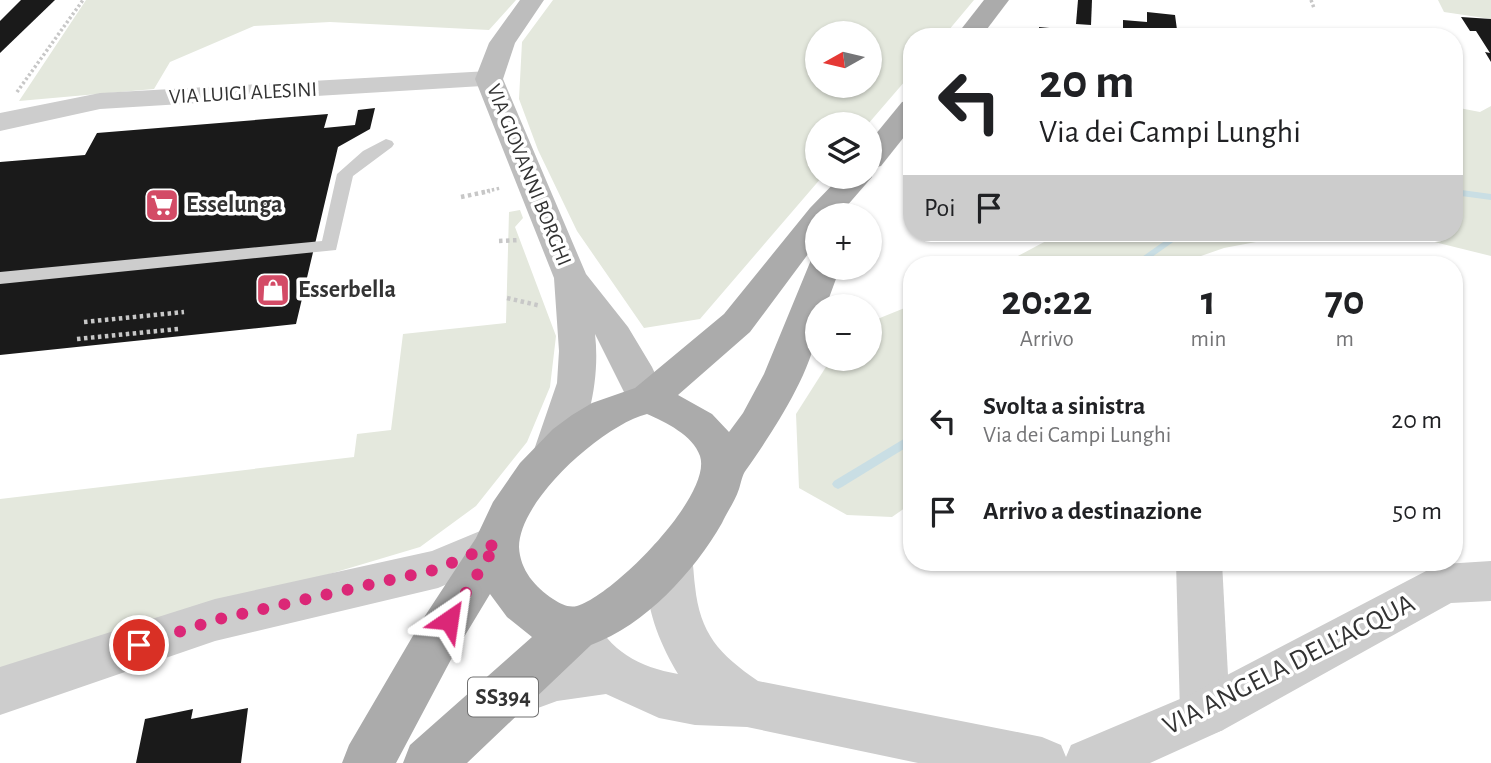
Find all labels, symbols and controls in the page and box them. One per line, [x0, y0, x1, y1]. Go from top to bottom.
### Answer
north arrow [805, 21, 882, 98]
map controls [805, 21, 882, 371]
icon: left [924, 56, 1015, 147]
text: 20 m [1039, 58, 1135, 107]
street label: VIA LUIGI ALESINI [168, 79, 318, 107]
street label: VIA GIOVANNI BORGHI [483, 81, 575, 269]
button: layers [805, 112, 882, 189]
text: Via dei Campi Lunghi [1039, 116, 1301, 148]
supermarket icon: Esselunga [143, 186, 181, 224]
icon: arrive [970, 189, 1008, 227]
place label: Esselunga [186, 193, 283, 217]
text: Poi [924, 195, 956, 221]
button: + [805, 203, 882, 280]
shop icon: Esserbella [254, 271, 292, 309]
place label: Esserbella [298, 278, 396, 302]
text: 20:22 [1001, 280, 1092, 322]
text: 1 [1201, 280, 1216, 322]
text: 70 [1325, 280, 1365, 322]
button: − [805, 294, 882, 371]
text: Arrivo [1020, 328, 1074, 351]
text: min [1190, 328, 1226, 351]
text: m [1335, 328, 1354, 351]
text: Svolta a sinistra [983, 393, 1145, 419]
icon: left [924, 402, 962, 440]
text: 20 m [1391, 407, 1442, 433]
text: Via dei Campi Lunghi [983, 424, 1171, 447]
icon: arrive [924, 493, 962, 531]
text: Arrivo a destinazione [983, 498, 1202, 524]
text: 50 m [1392, 498, 1442, 524]
position arrow [412, 583, 486, 657]
street label: VIA ANGELA DELL'ACQUA [1159, 589, 1419, 741]
pin [109, 615, 169, 675]
icon: arrive [120, 626, 158, 664]
road number: SS394 [468, 678, 538, 716]

